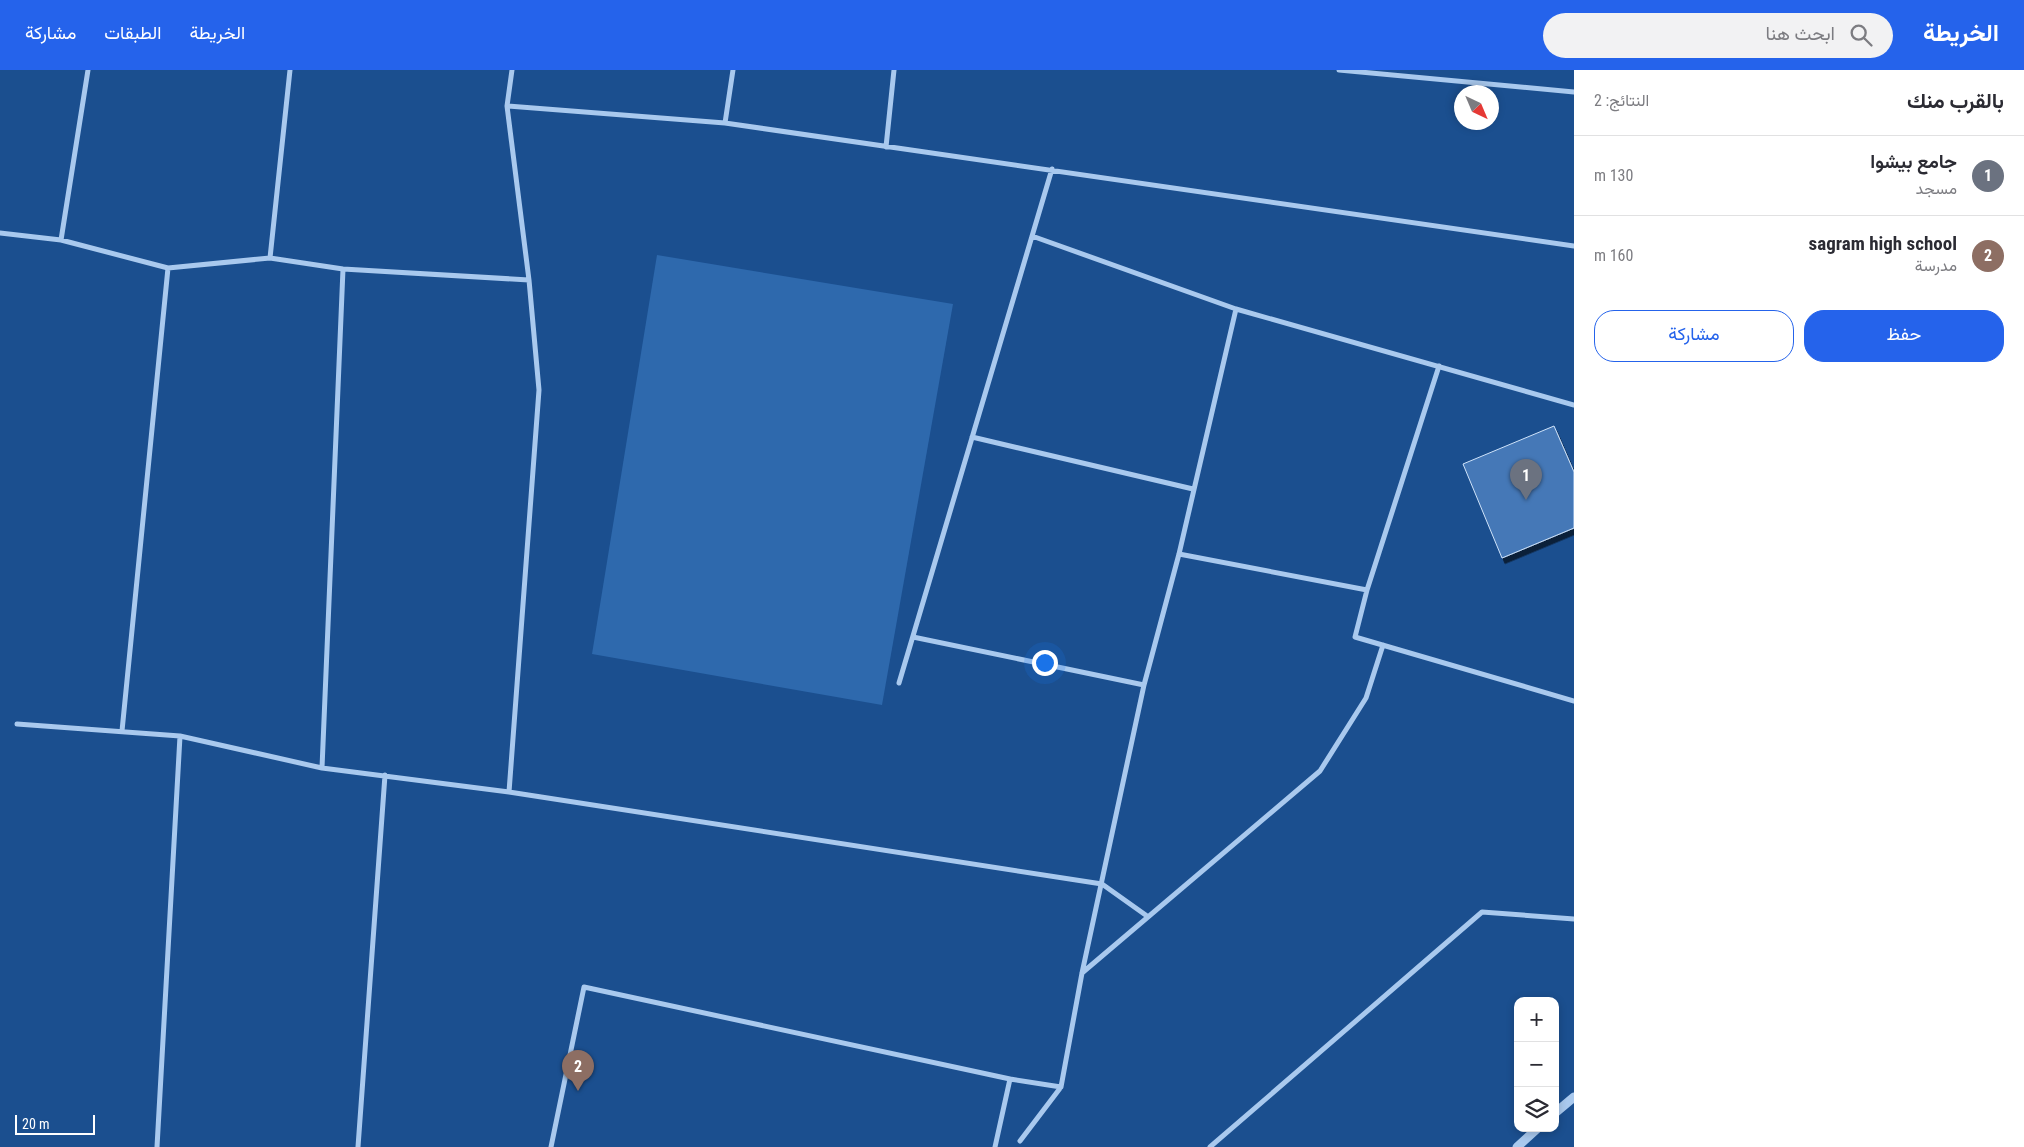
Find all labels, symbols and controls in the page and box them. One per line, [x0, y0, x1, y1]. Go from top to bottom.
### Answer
search box [1543, 13, 1893, 58]
text: الخريطة [1923, 19, 1999, 47]
icon: search [1847, 21, 1875, 49]
text: مشاركة [25, 22, 76, 43]
text: الطبقات [104, 22, 161, 43]
text: الخريطة [189, 22, 245, 43]
text: ابحث هنا [1765, 22, 1835, 45]
north arrow [1454, 85, 1499, 130]
text: بالقرب منك [1907, 89, 2004, 113]
text: النتائج: 2 [1594, 91, 1649, 110]
text: جامع بيشوا [1870, 150, 1957, 173]
text: 130 m [1594, 166, 1633, 185]
text: 1 [1984, 166, 1992, 185]
text: مسجد [1916, 179, 1957, 198]
text: sagram high school [1809, 232, 1957, 255]
text: 160 m [1594, 246, 1633, 265]
text: 2 [1984, 246, 1992, 265]
text: مدرسة [1915, 256, 1957, 275]
button: مشاركة [1594, 310, 1794, 362]
button: حفظ [1804, 310, 2004, 362]
pin: 1 [1510, 459, 1542, 500]
your location [1032, 650, 1058, 676]
map controls [1514, 997, 1559, 1132]
button: + [1514, 997, 1559, 1042]
button: − [1514, 1042, 1559, 1087]
pin: 2 [562, 1050, 594, 1091]
button: layers [1514, 1087, 1559, 1132]
scale bar [15, 1112, 95, 1135]
text: 20 m [22, 1116, 50, 1132]

